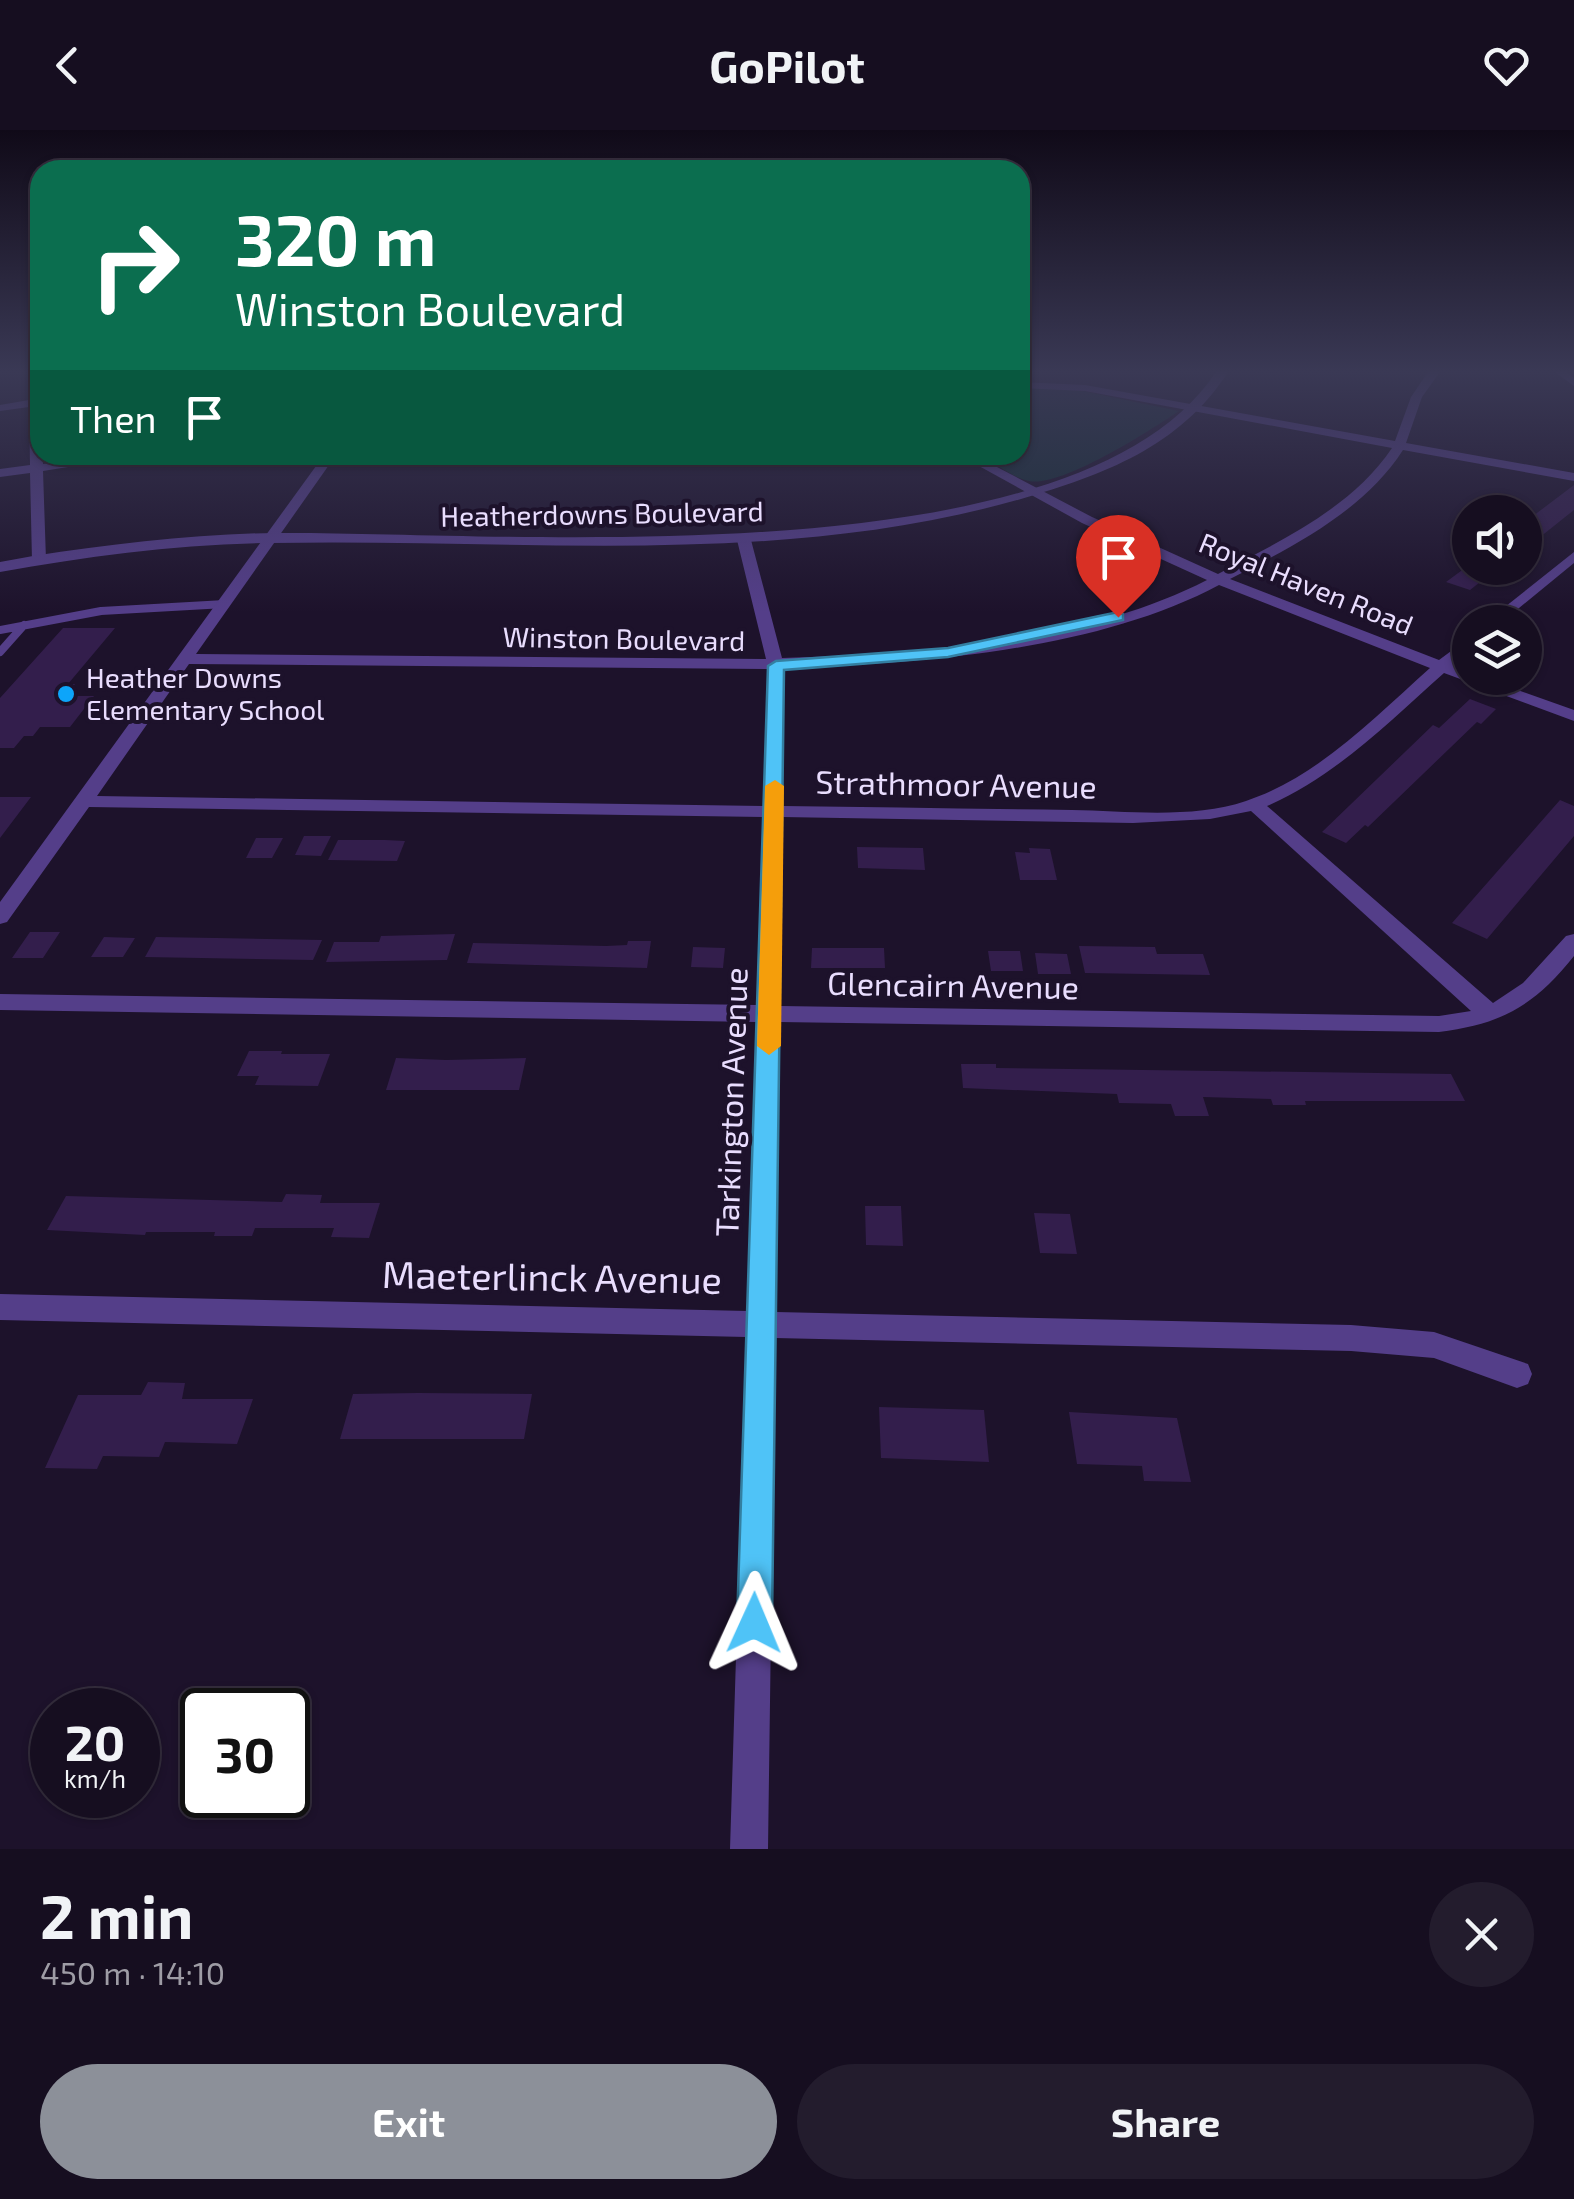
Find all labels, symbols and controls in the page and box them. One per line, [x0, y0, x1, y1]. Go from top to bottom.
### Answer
icon: back [40, 38, 95, 93]
text: GoPilot [709, 38, 865, 92]
icon: heart [1479, 38, 1534, 93]
text: 320 m [235, 196, 436, 280]
icon: right [70, 200, 200, 330]
text: Winston Boulevard [235, 281, 625, 335]
icon: arrive [177, 390, 232, 445]
text: Then [70, 395, 157, 441]
street label: Heatherdowns Boulevard [440, 493, 764, 533]
map controls [1452, 495, 1542, 695]
button: sound [1452, 495, 1542, 585]
pin [1076, 515, 1161, 618]
street label: Royal Haven Road [1194, 525, 1418, 641]
icon: arrive [1091, 530, 1146, 585]
button: layers [1452, 605, 1542, 695]
street label: Winston Boulevard [502, 619, 746, 657]
place label: Heather Downs Elementary School [86, 660, 325, 726]
marker: Heather Downs Elementary School [55, 683, 77, 705]
street label: Strathmoor Avenue [815, 762, 1097, 804]
street label: Glencairn Avenue [827, 963, 1079, 1005]
street label: Tarkington Avenue [706, 967, 754, 1237]
street label: Maeterlinck Avenue [382, 1250, 722, 1302]
position arrow [702, 1571, 806, 1675]
speed limit sign: 30 [180, 1688, 310, 1818]
text: 20 [65, 1711, 125, 1771]
text: km/h [64, 1763, 126, 1793]
text: 2 min [40, 1879, 193, 1951]
button: close [1429, 1882, 1534, 1987]
text: 450 m · 14:10 [40, 1953, 225, 1991]
button: Exit [40, 2064, 777, 2179]
button: Share [797, 2064, 1534, 2179]

